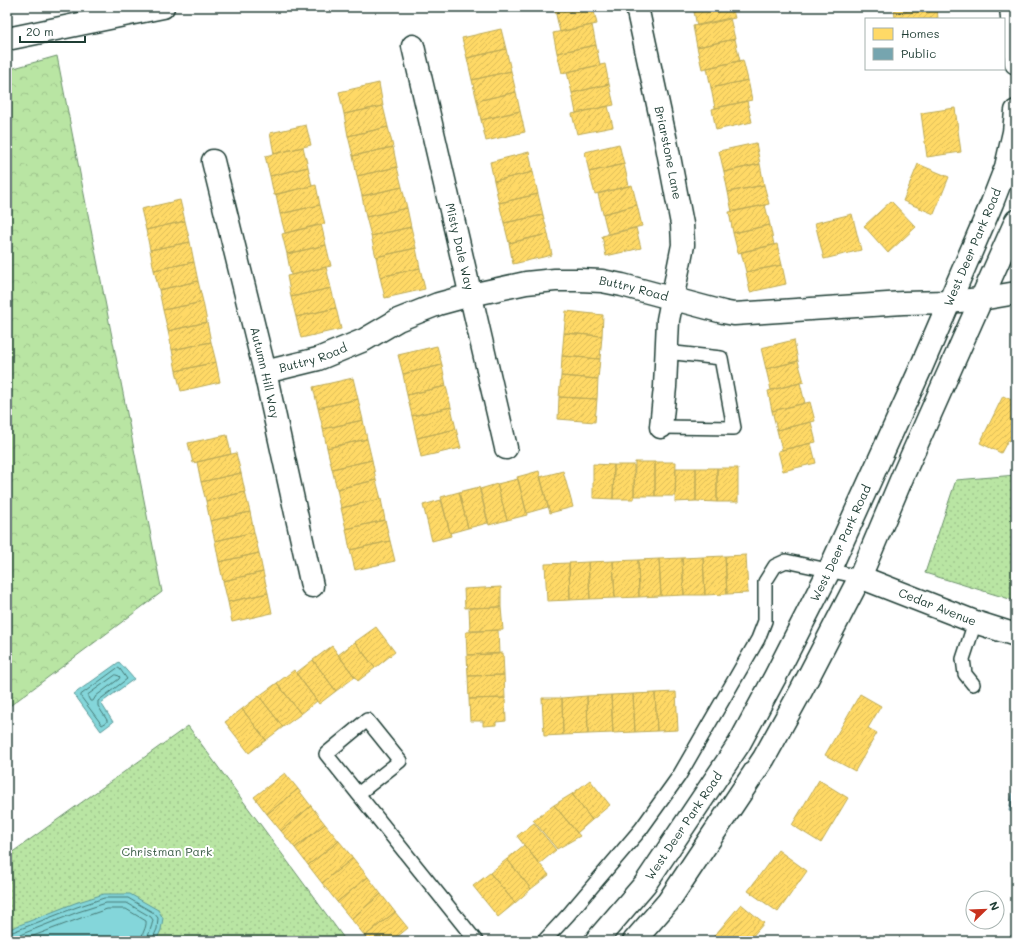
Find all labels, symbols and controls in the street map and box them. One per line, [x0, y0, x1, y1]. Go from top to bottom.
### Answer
scale bar [20, 18, 85, 44]
legend [865, 18, 1005, 70]
text: 20 m [26, 23, 54, 39]
text: Homes [901, 25, 940, 41]
text: Public [901, 45, 936, 61]
street label: Briarstone Lane [652, 104, 686, 201]
street label: West Deer Park Road [939, 185, 1004, 308]
street label: Misty Dale Way [443, 201, 478, 292]
street label: Buttry Road [598, 272, 670, 304]
street label: Autumn Hill Way [247, 325, 284, 420]
street label: Buttry Road [277, 339, 349, 375]
street label: West Deer Park Road [806, 482, 874, 604]
street label: Cedar Avenue [896, 584, 979, 629]
street label: West Deer Park Road [641, 768, 725, 883]
park label: Christman Park [122, 843, 212, 859]
north arrow [965, 890, 1005, 930]
text: N [986, 899, 1003, 913]

